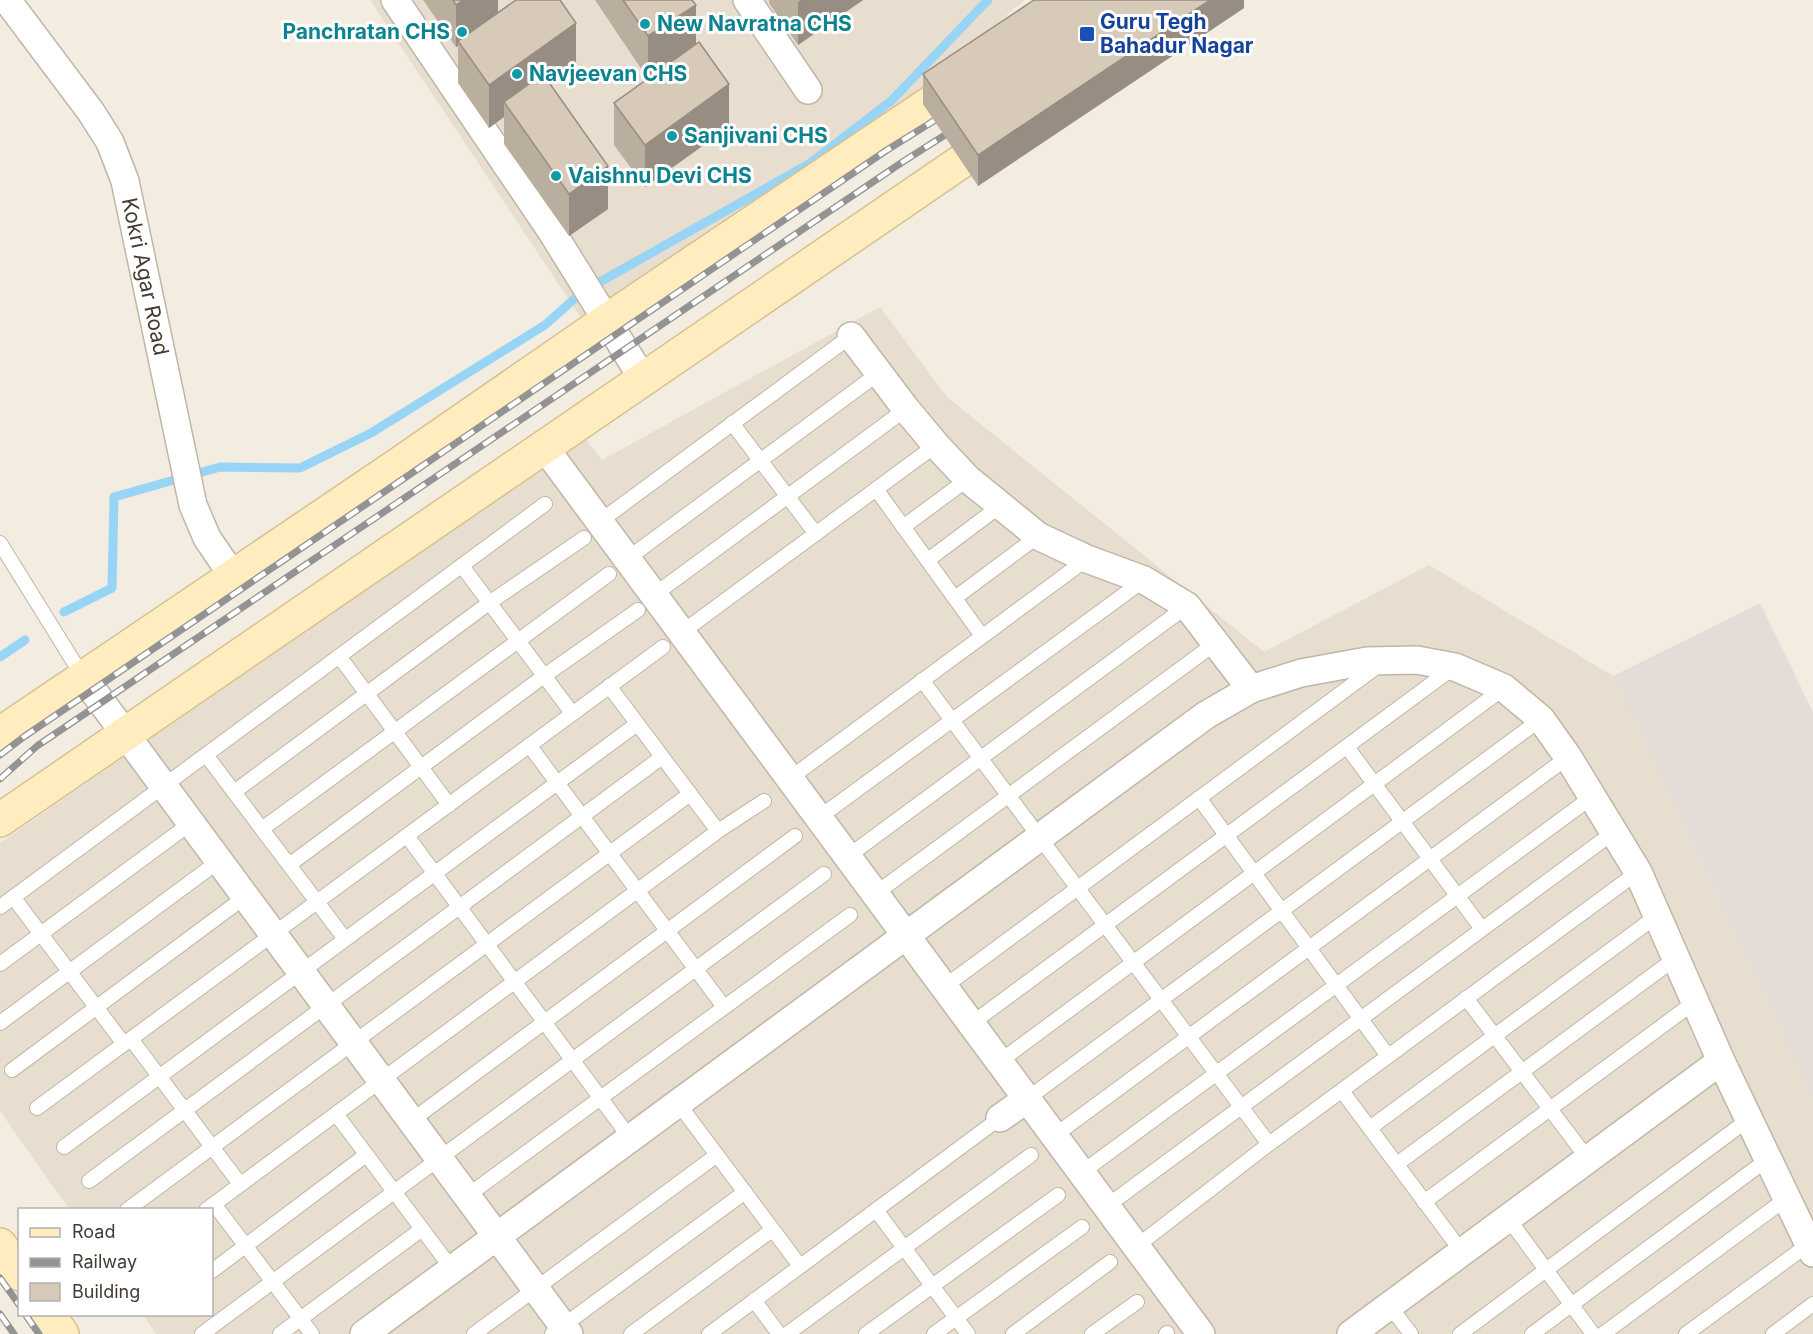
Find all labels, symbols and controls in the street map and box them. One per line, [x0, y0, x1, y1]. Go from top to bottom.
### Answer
place label: Guru Tegh Bahadur Nagar [1100, 9, 1254, 58]
place label: New Navratna CHS [657, 11, 852, 36]
marker: New Navratna CHS [638, 17, 652, 31]
place label: Panchratan CHS [283, 19, 450, 44]
marker: Panchratan CHS [455, 25, 469, 39]
marker: Guru Tegh Bahadur Nagar [1078, 25, 1096, 43]
place label: Navjeevan CHS [529, 61, 687, 86]
marker: Navjeevan CHS [510, 67, 524, 81]
place label: Sanjivani CHS [684, 123, 828, 148]
marker: Sanjivani CHS [665, 129, 679, 143]
place label: Vaishnu Devi CHS [568, 163, 752, 188]
marker: Vaishnu Devi CHS [549, 169, 563, 183]
street label: Kokri Agar Road [117, 196, 174, 358]
legend [18, 1208, 213, 1316]
text: Road [72, 1221, 115, 1242]
text: Railway [72, 1251, 137, 1272]
text: Building [72, 1281, 140, 1302]

